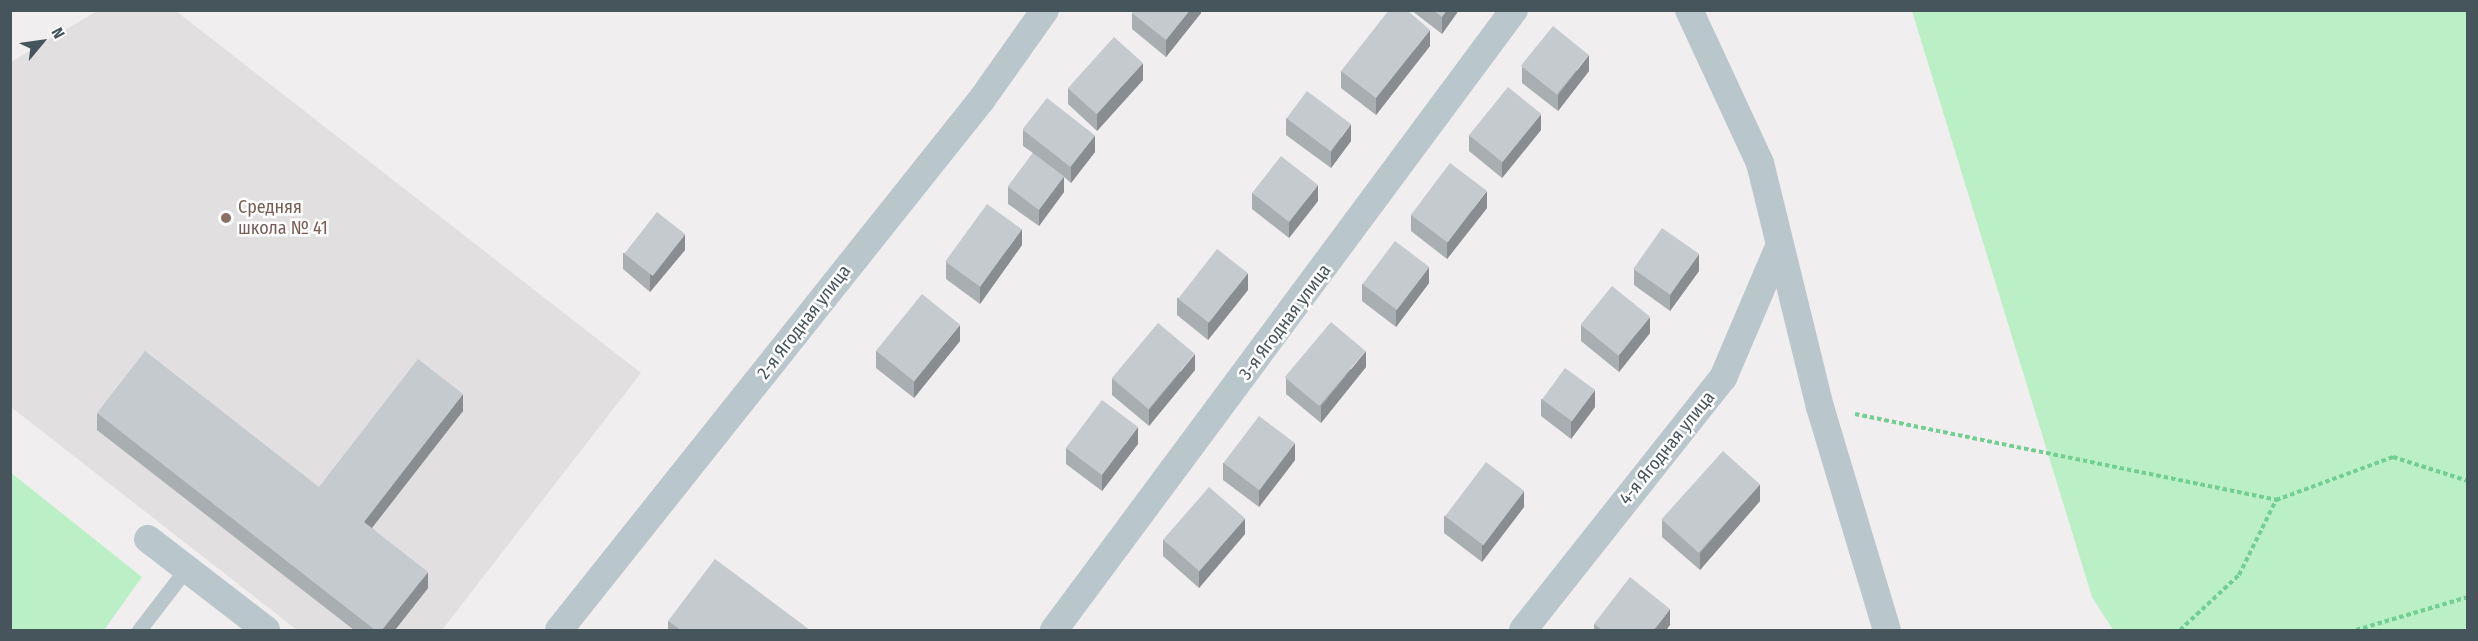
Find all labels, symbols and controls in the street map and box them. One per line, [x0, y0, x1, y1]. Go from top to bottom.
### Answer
north arrow [12, 12, 72, 72]
text: N [48, 24, 69, 42]
place label: Средняя школа № 41 [238, 197, 328, 240]
marker: Средняя школа № 41 [219, 211, 233, 225]
street label: 3-я Ягодная улица [1235, 260, 1335, 384]
street label: 2-я Ягодная улица [753, 261, 855, 383]
street label: 4-я Ягодная улица [1615, 387, 1719, 509]

